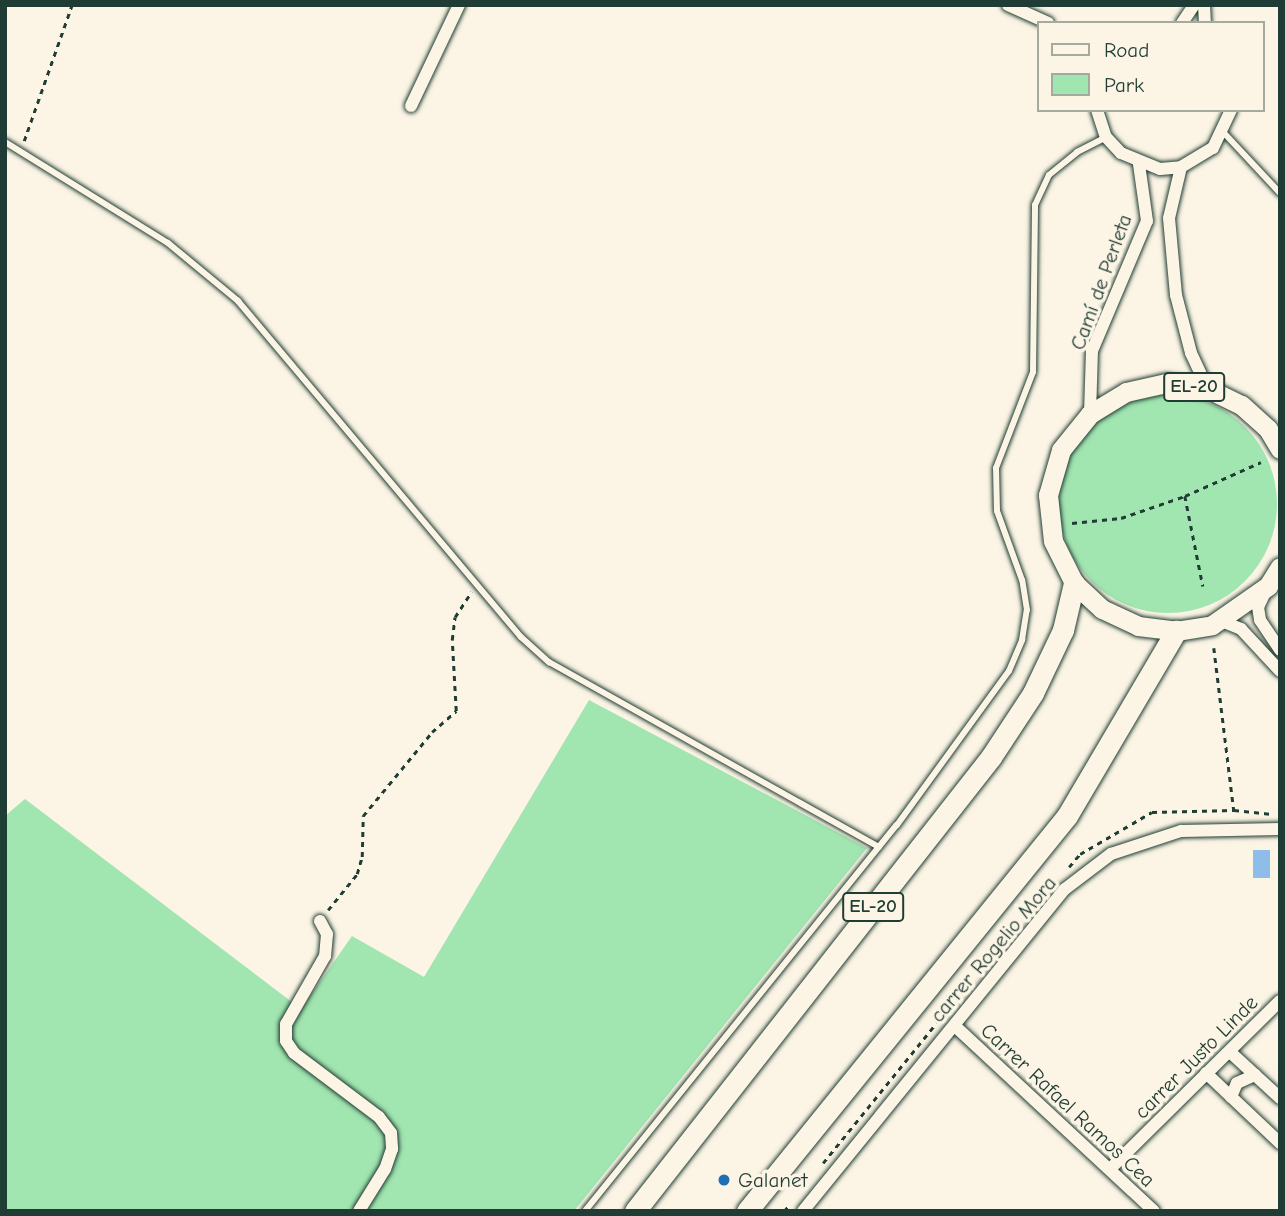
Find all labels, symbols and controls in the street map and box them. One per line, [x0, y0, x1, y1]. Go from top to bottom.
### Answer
legend [1036, 21, 1264, 112]
text: Road [1104, 38, 1149, 62]
text: Park [1104, 73, 1144, 97]
street label: Camí de Perleta [1065, 211, 1137, 353]
road number: EL-20 [1162, 372, 1226, 402]
street label: carrer Rogelio Mora [925, 871, 1061, 1027]
road number: EL-20 [842, 892, 904, 923]
street label: carrer Justo Linde [1129, 990, 1263, 1124]
street label: Carrer Rafael Ramos Cea [976, 1018, 1160, 1192]
place label: Galanet [738, 1167, 807, 1193]
marker: Galanet [716, 1172, 732, 1188]

